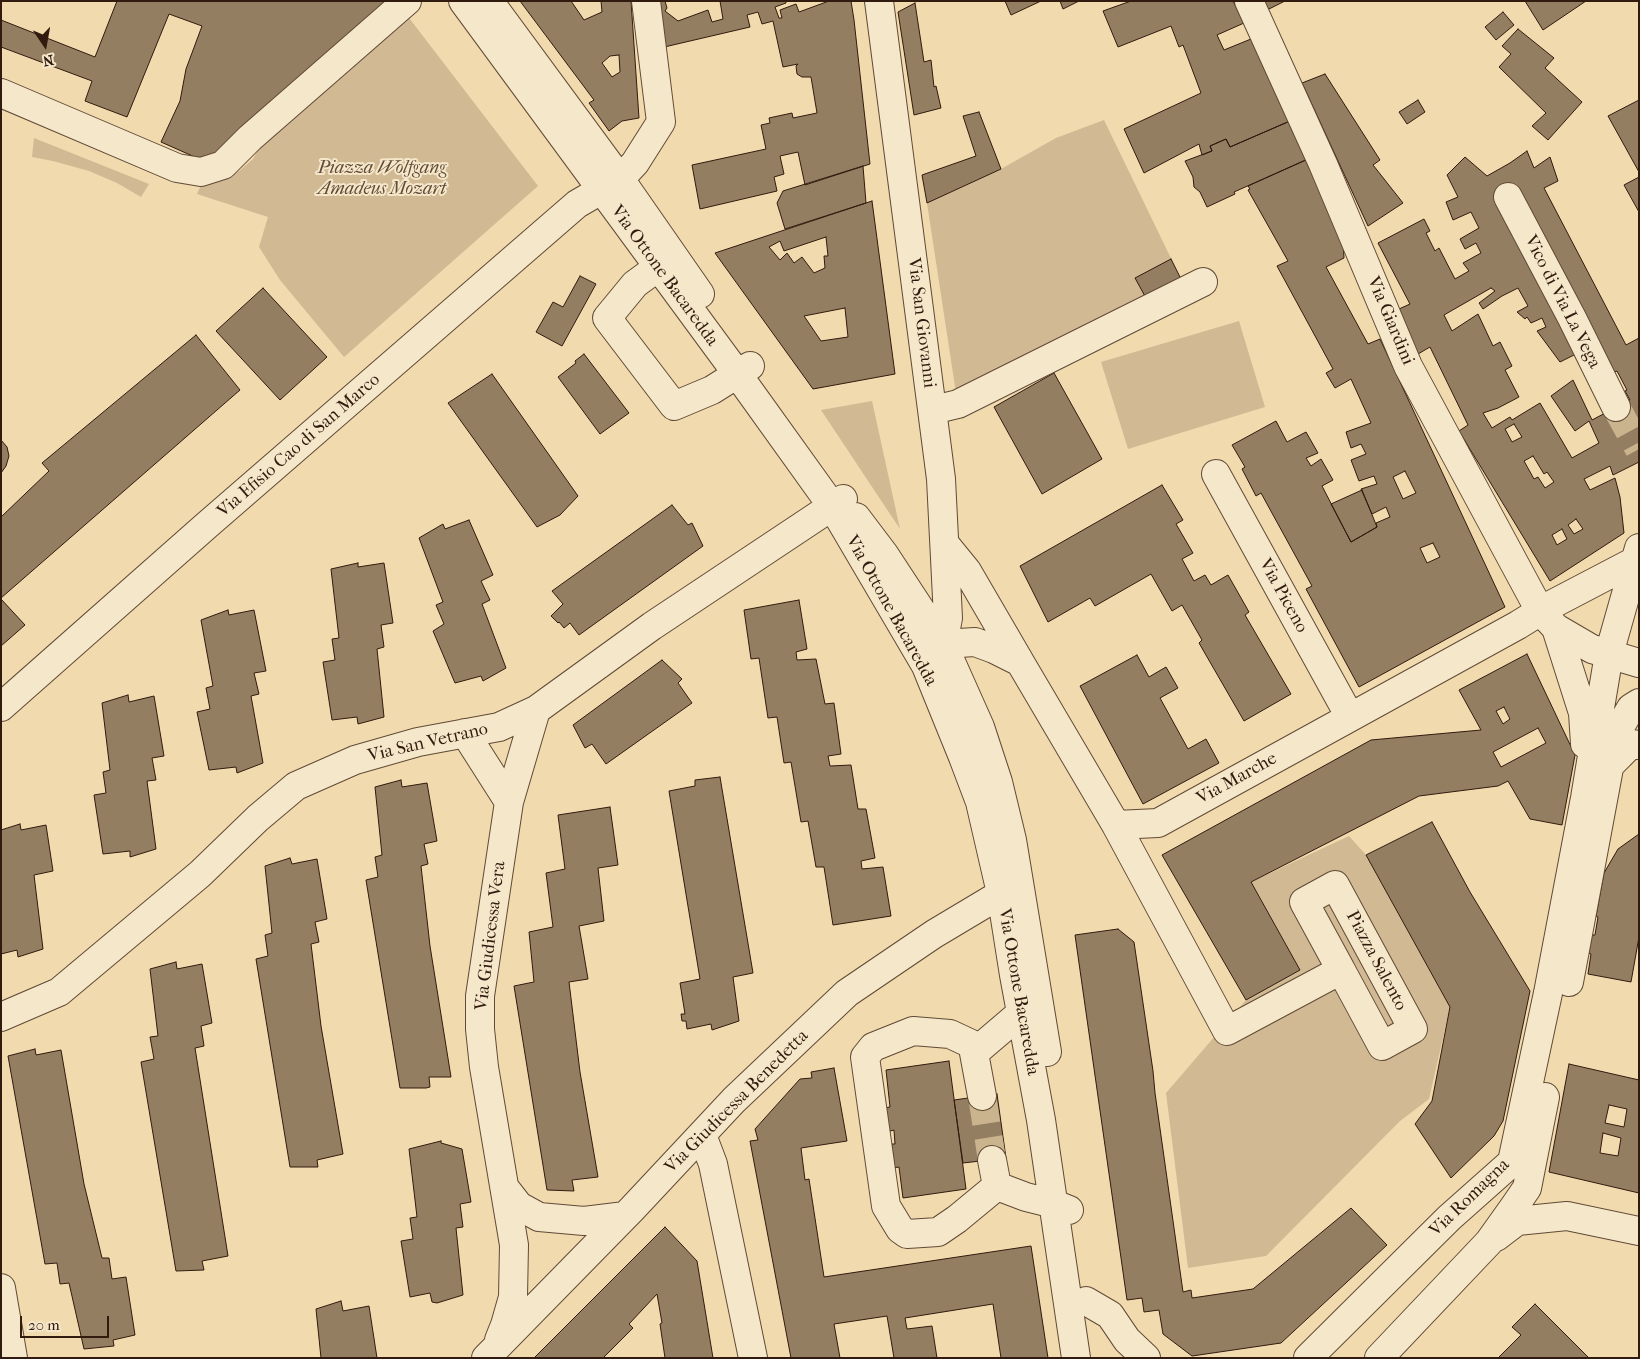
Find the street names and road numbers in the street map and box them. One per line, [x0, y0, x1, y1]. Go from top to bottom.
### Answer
street label: Via Ottone Bacaredda [606, 201, 722, 351]
street label: Vico di Via La Vega [1519, 232, 1605, 372]
street label: Via San Giovanni [902, 257, 940, 389]
street label: Via Giardini [1362, 274, 1418, 368]
street label: Via Efisio Cao di San Marco [213, 369, 385, 523]
street label: Via Ottone Bacaredda [841, 532, 941, 690]
street label: Via Piceno [1254, 555, 1312, 637]
street label: Via San Vetrano [366, 719, 490, 767]
street label: Via Marche [1193, 748, 1281, 810]
street label: Via Giudicessa Vera [471, 860, 511, 1012]
street label: Via Ottone Bacaredda [993, 907, 1043, 1077]
street label: Piazza Salento [1341, 907, 1411, 1015]
street label: Via Giudicessa Benedetta [661, 1026, 813, 1178]
street label: Via Romagna [1426, 1155, 1514, 1241]

